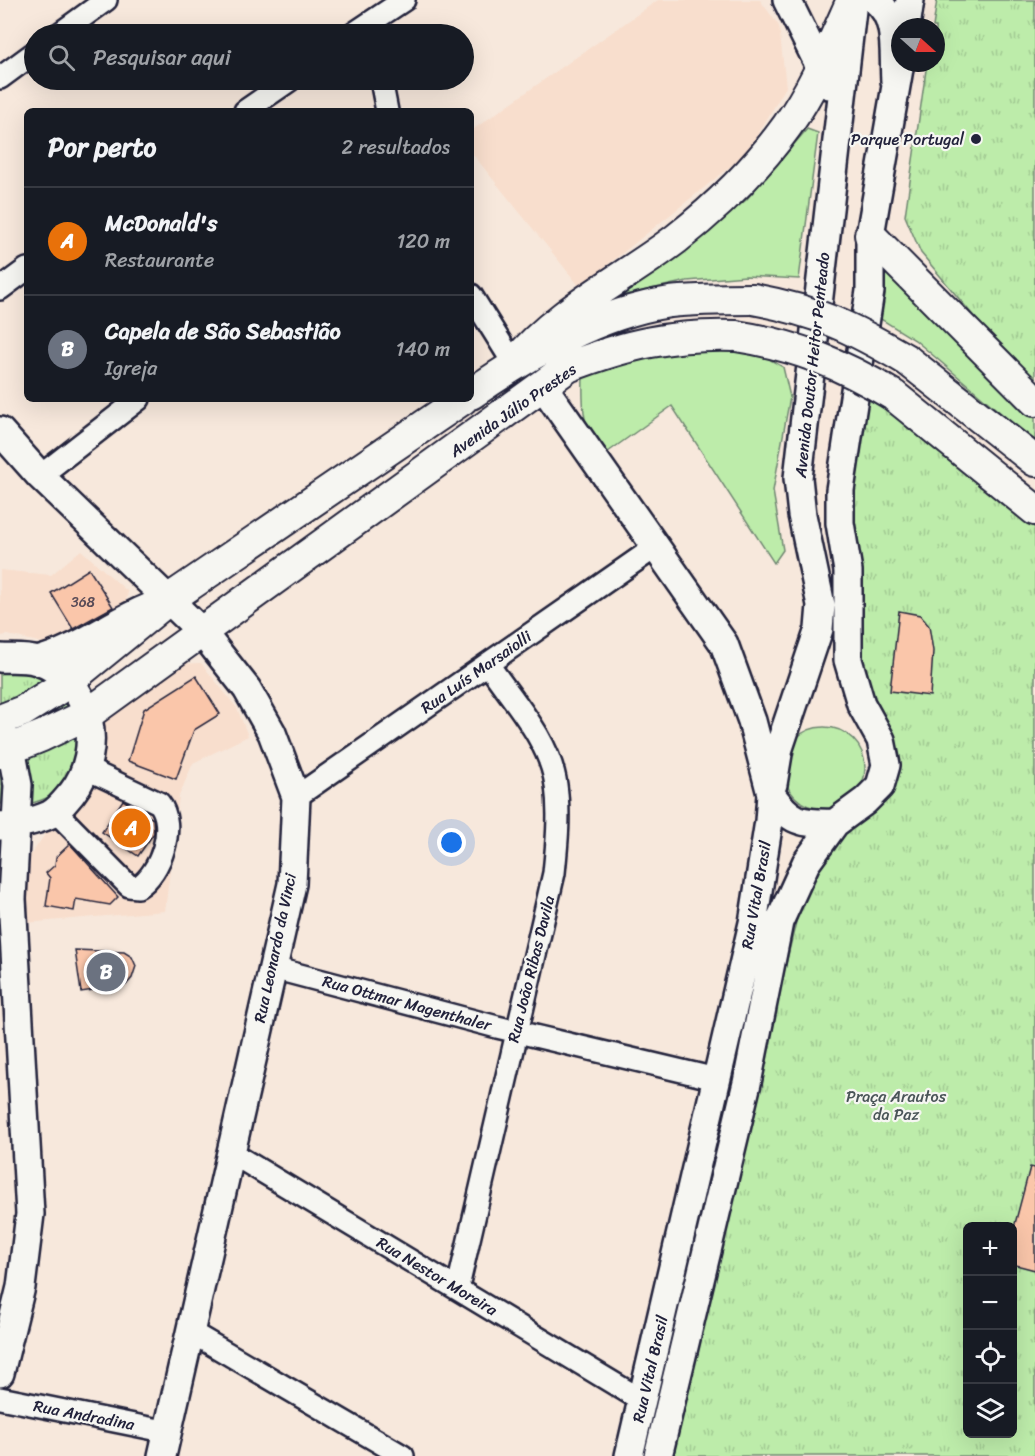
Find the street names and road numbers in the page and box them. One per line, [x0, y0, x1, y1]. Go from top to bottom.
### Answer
street label: Avenida Doutor Heitor Penteado [786, 251, 838, 480]
street label: Avenida Júlio Prestes [442, 355, 583, 465]
street label: Rua Luís Marsaiolli [414, 622, 538, 721]
street label: Rua Vital Brasil [732, 838, 780, 951]
street label: Rua Leonardo da Vinci [245, 870, 305, 1025]
street label: Rua João Ribas Davila [499, 892, 563, 1046]
street label: Rua Ottmar Magenthaler [319, 966, 496, 1040]
street label: Rua Nestor Moreira [371, 1228, 504, 1324]
street label: Rua Vital Brasil [624, 1312, 677, 1426]
street label: Rua Andradina [31, 1391, 138, 1439]

